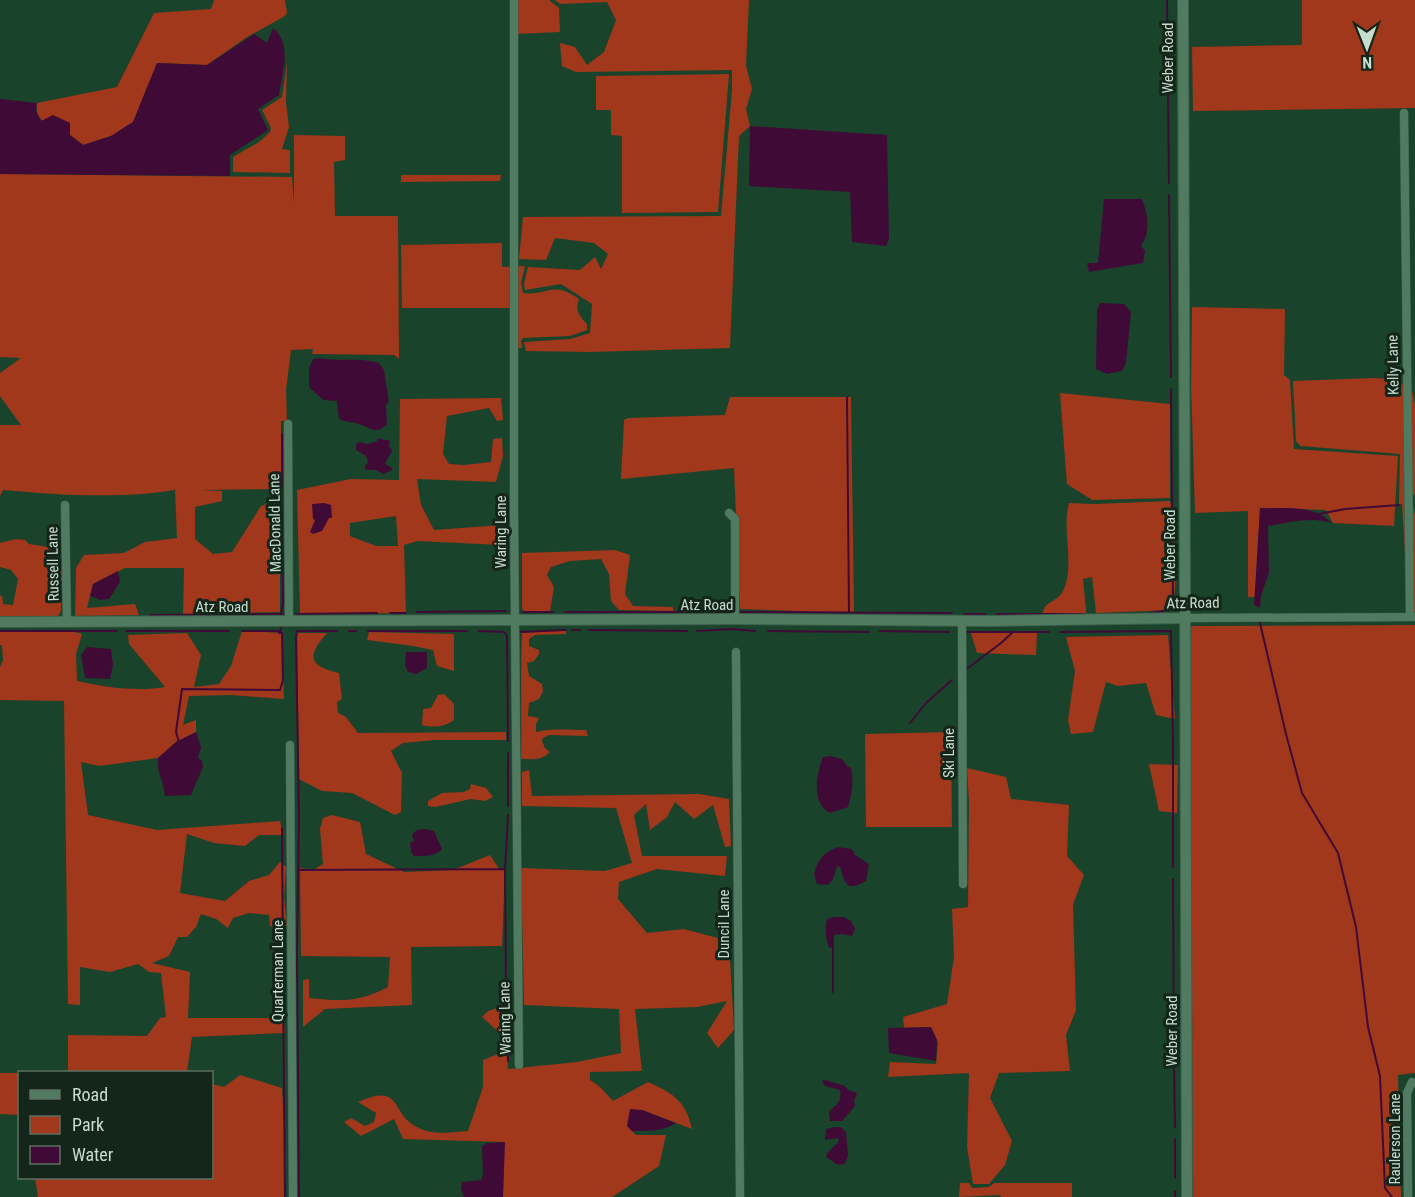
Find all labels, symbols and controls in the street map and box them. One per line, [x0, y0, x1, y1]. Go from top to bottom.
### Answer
north arrow [1337, 18, 1397, 78]
street label: Weber Road [1159, 23, 1177, 93]
text: N [1362, 53, 1372, 72]
street label: Kelly Lane [1383, 335, 1403, 395]
street label: MacDonald Lane [265, 473, 285, 573]
street label: Waring Lane [492, 495, 510, 569]
street label: Weber Road [1161, 510, 1179, 580]
street label: Russell Lane [43, 526, 63, 602]
street label: Atz Road [1166, 594, 1220, 612]
street label: Atz Road [680, 596, 734, 614]
street label: Atz Road [195, 598, 249, 616]
street label: Ski Lane [940, 728, 958, 778]
street label: Duncil Lane [715, 890, 733, 958]
street label: Quarterman Lane [269, 920, 287, 1022]
street label: Waring Lane [495, 981, 515, 1055]
street label: Weber Road [1163, 996, 1181, 1066]
legend [18, 1071, 213, 1179]
text: Road [72, 1084, 108, 1105]
street label: Raulerson Lane [1386, 1093, 1404, 1185]
text: Park [72, 1114, 104, 1135]
text: Water [72, 1144, 114, 1165]

